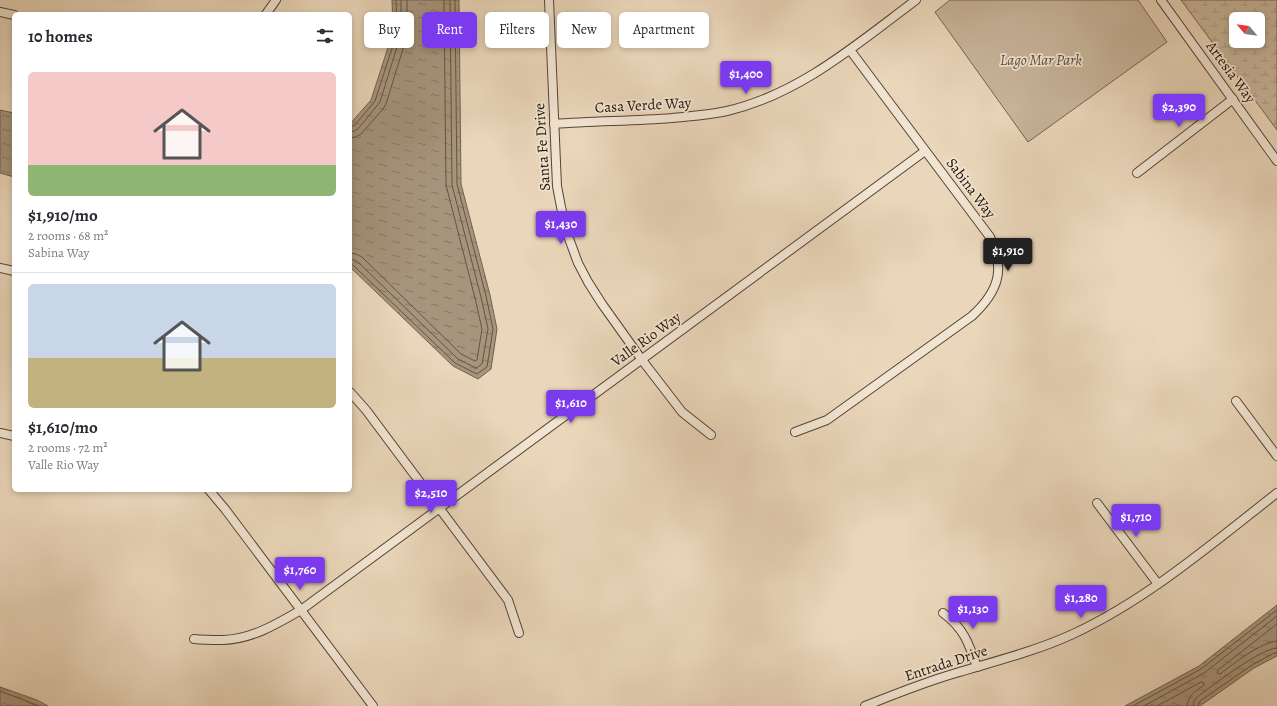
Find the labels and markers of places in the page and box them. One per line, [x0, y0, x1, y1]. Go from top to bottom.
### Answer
pin: $1,400 [713, 61, 779, 95]
pin: $2,390 [1146, 94, 1212, 128]
pin: $1,430 [528, 211, 594, 245]
pin: $1,910 [975, 238, 1041, 272]
pin: $1,610 [538, 390, 604, 424]
pin: $2,510 [398, 480, 464, 514]
pin: $1,710 [1103, 504, 1169, 538]
pin: $1,760 [267, 557, 333, 591]
pin: $1,280 [1048, 585, 1114, 619]
pin: $1,130 [940, 596, 1006, 630]

